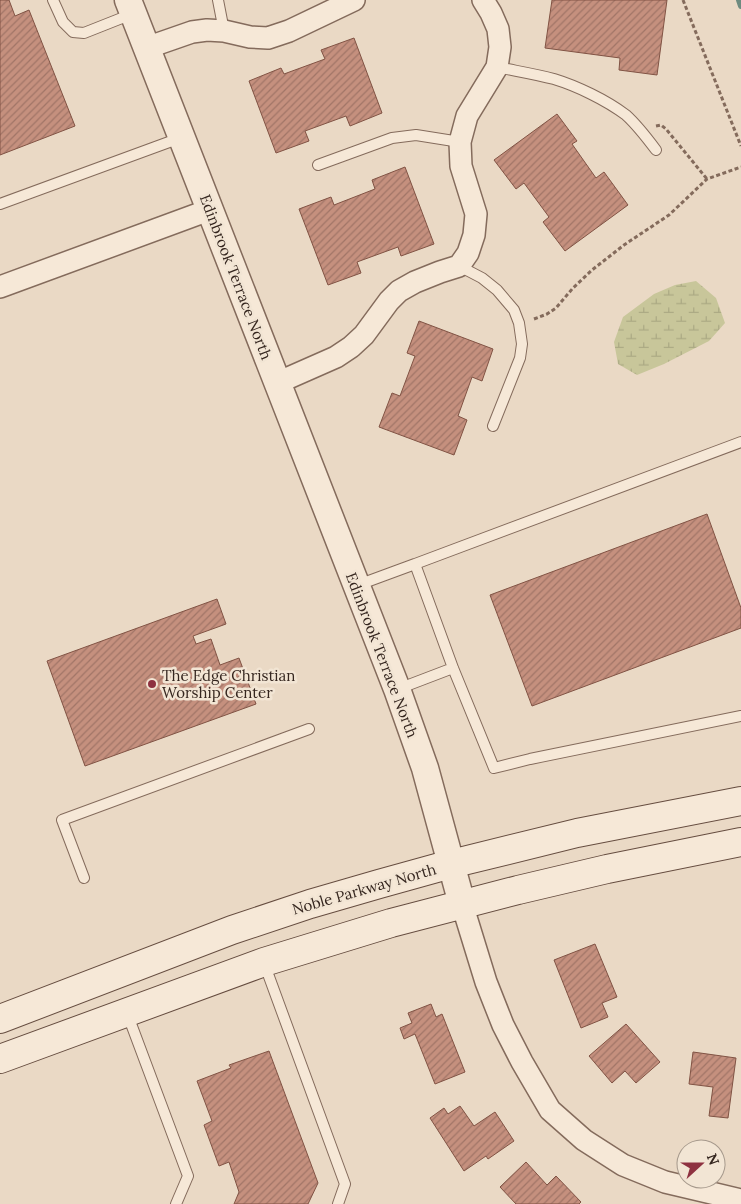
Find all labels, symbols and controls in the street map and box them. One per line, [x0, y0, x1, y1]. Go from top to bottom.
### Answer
street label: Edinbrook Terrace North [196, 192, 276, 362]
street label: Edinbrook Terrace North [342, 570, 422, 740]
place label: The Edge Christian Worship Center [162, 666, 295, 702]
marker: The Edge Christian Worship Center [146, 678, 158, 690]
street label: Noble Parkway North [290, 859, 438, 919]
north arrow [676, 1139, 726, 1189]
text: N [703, 1151, 724, 1168]

